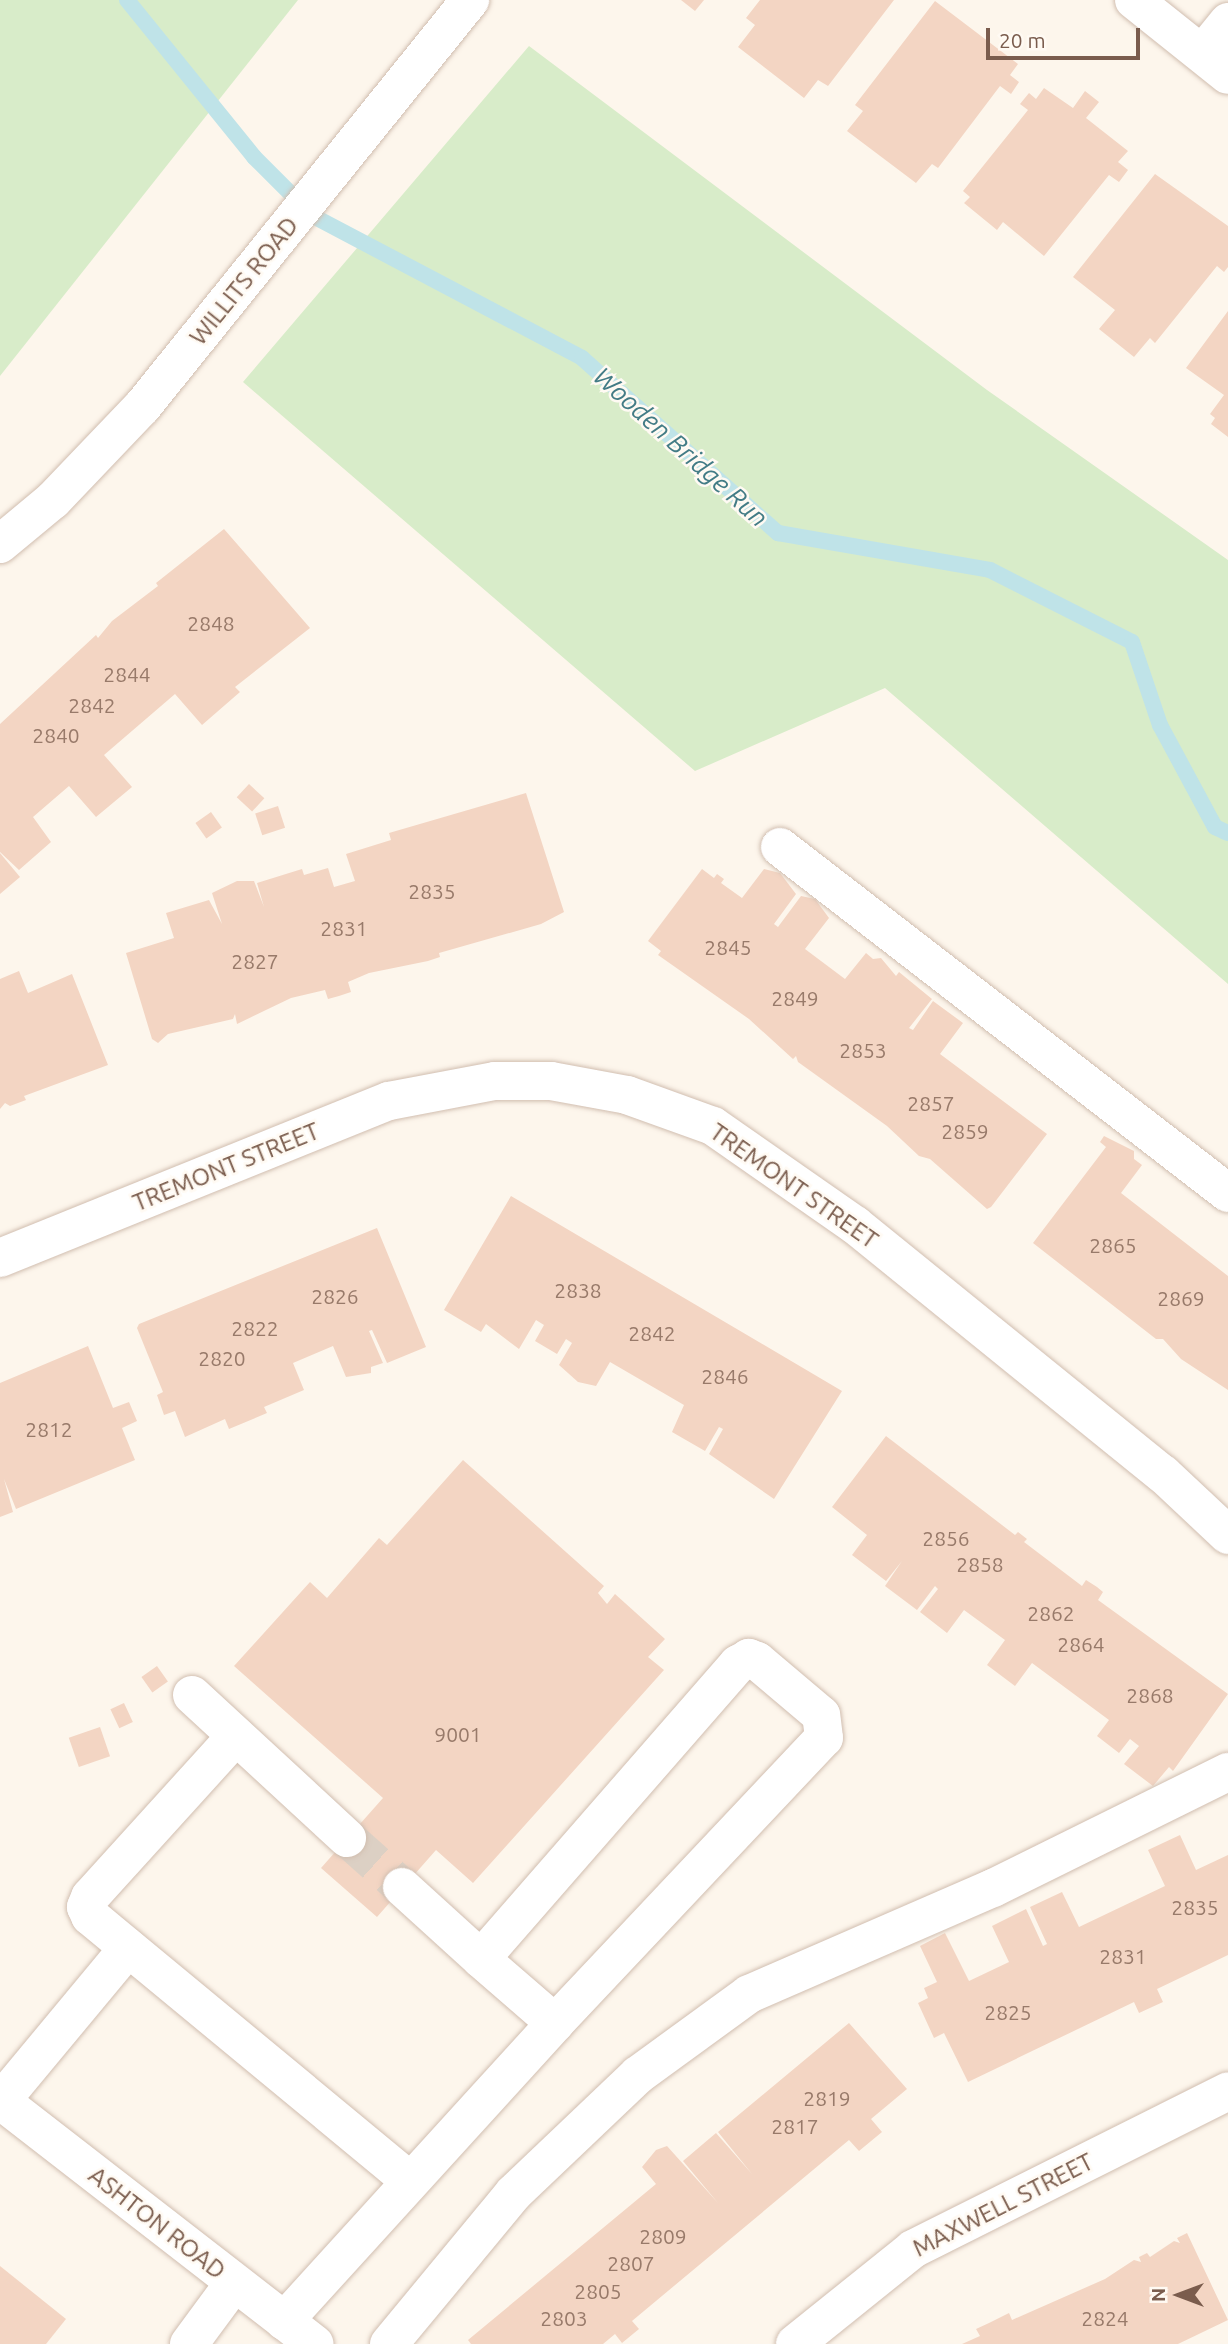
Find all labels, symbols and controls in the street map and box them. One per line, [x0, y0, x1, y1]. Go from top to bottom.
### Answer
scale bar [990, 14, 1144, 58]
text: 20 m [999, 28, 1046, 52]
street label: WILLITS ROAD [184, 211, 304, 351]
water label: Wooden Bridge Run [587, 361, 775, 533]
house number: 2848 [187, 610, 235, 636]
house number: 2844 [103, 661, 151, 687]
house number: 2842 [68, 692, 116, 718]
house number: 2840 [32, 722, 80, 748]
house number: 2835 [408, 878, 456, 904]
house number: 2831 [320, 915, 368, 941]
house number: 2845 [704, 934, 752, 960]
house number: 2827 [231, 948, 279, 974]
house number: 2849 [771, 985, 819, 1011]
house number: 2853 [839, 1037, 887, 1063]
house number: 2857 [907, 1090, 955, 1116]
street label: TREMONT STREET [129, 1116, 323, 1218]
street label: TREMONT STREET [704, 1117, 884, 1255]
house number: 2859 [941, 1118, 989, 1144]
house number: 2865 [1089, 1232, 1137, 1258]
house number: 2838 [554, 1277, 602, 1303]
house number: 2826 [311, 1283, 359, 1309]
house number: 2869 [1157, 1285, 1205, 1311]
house number: 2822 [231, 1315, 279, 1341]
house number: 2842 [628, 1320, 676, 1346]
house number: 2820 [198, 1345, 246, 1371]
house number: 2846 [701, 1363, 749, 1389]
house number: 2812 [25, 1416, 73, 1442]
house number: 2856 [922, 1525, 970, 1551]
house number: 2858 [956, 1551, 1004, 1577]
house number: 2862 [1027, 1600, 1075, 1626]
house number: 2864 [1057, 1631, 1105, 1657]
house number: 2868 [1126, 1682, 1174, 1708]
house number: 9001 [434, 1721, 482, 1747]
house number: 2835 [1171, 1894, 1219, 1920]
house number: 2831 [1099, 1943, 1147, 1969]
house number: 2825 [984, 1999, 1032, 2025]
house number: 2819 [803, 2085, 851, 2111]
house number: 2817 [771, 2113, 819, 2139]
street label: MAXWELL STREET [908, 2147, 1098, 2263]
street label: ASHTON ROAD [83, 2161, 231, 2285]
house number: 2809 [639, 2223, 687, 2249]
house number: 2807 [607, 2250, 655, 2276]
north arrow [1144, 2260, 1214, 2330]
house number: 2805 [574, 2278, 622, 2304]
text: N [1147, 2288, 1169, 2302]
house number: 2803 [540, 2305, 588, 2331]
house number: 2824 [1081, 2305, 1129, 2331]

